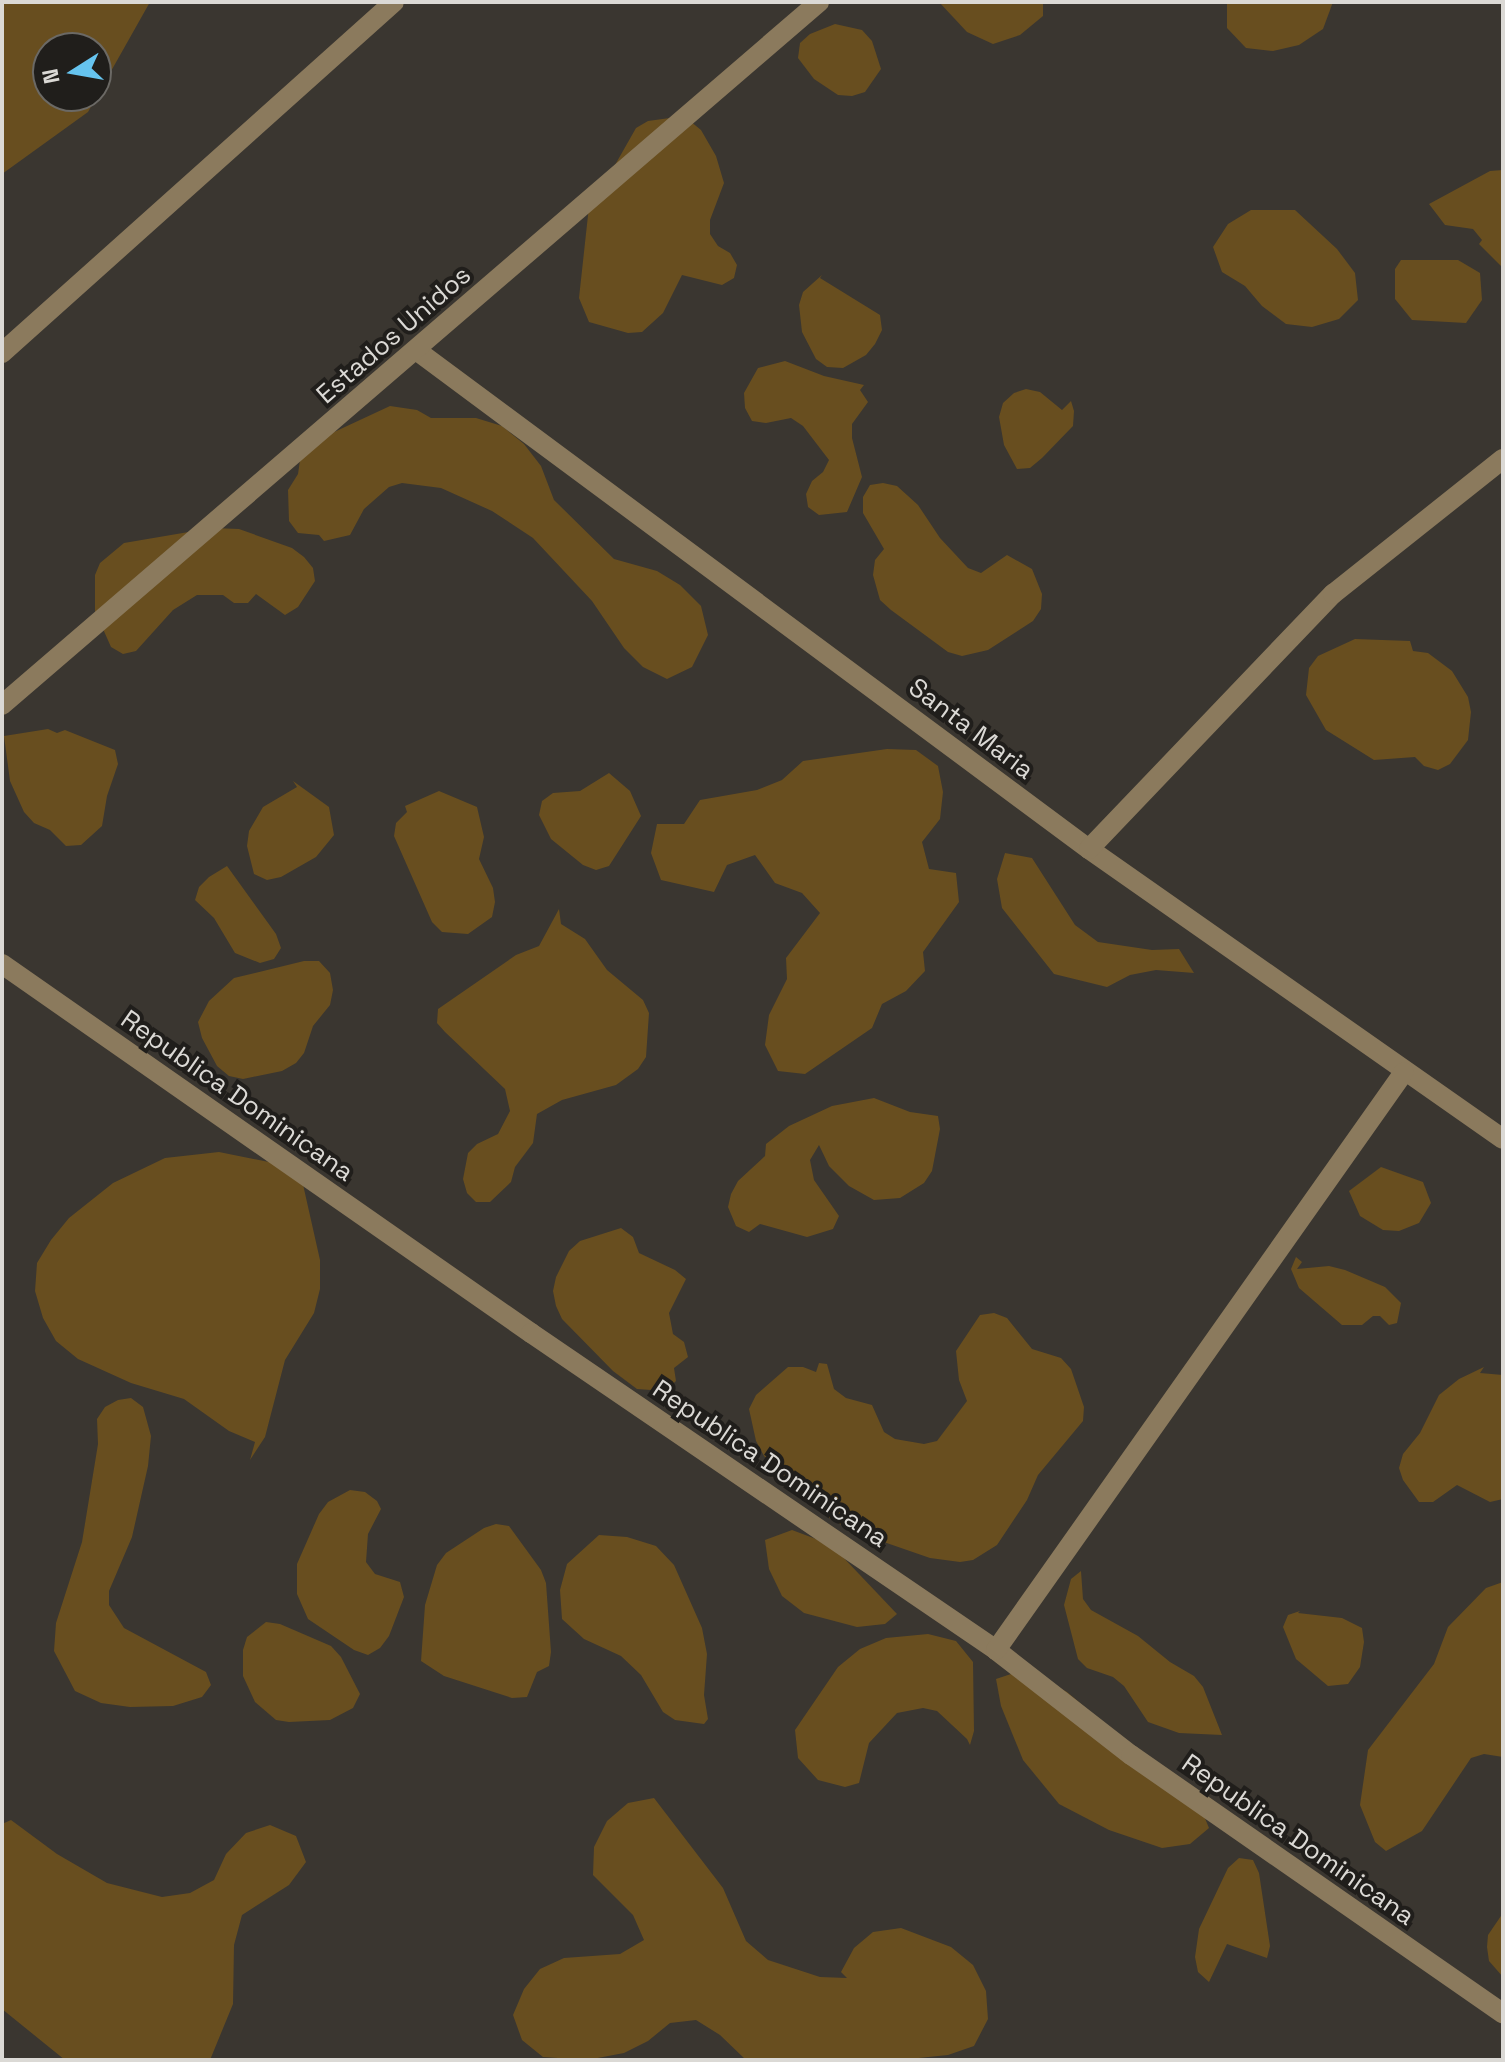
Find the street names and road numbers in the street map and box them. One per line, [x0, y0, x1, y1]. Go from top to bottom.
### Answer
street label: Estados Unidos [311, 260, 477, 410]
street label: Santa Maria [902, 672, 1040, 786]
street label: Republica Dominicana [115, 1004, 359, 1188]
street label: Republica Dominicana [647, 1374, 893, 1554]
street label: Republica Dominicana [1176, 1748, 1420, 1932]

